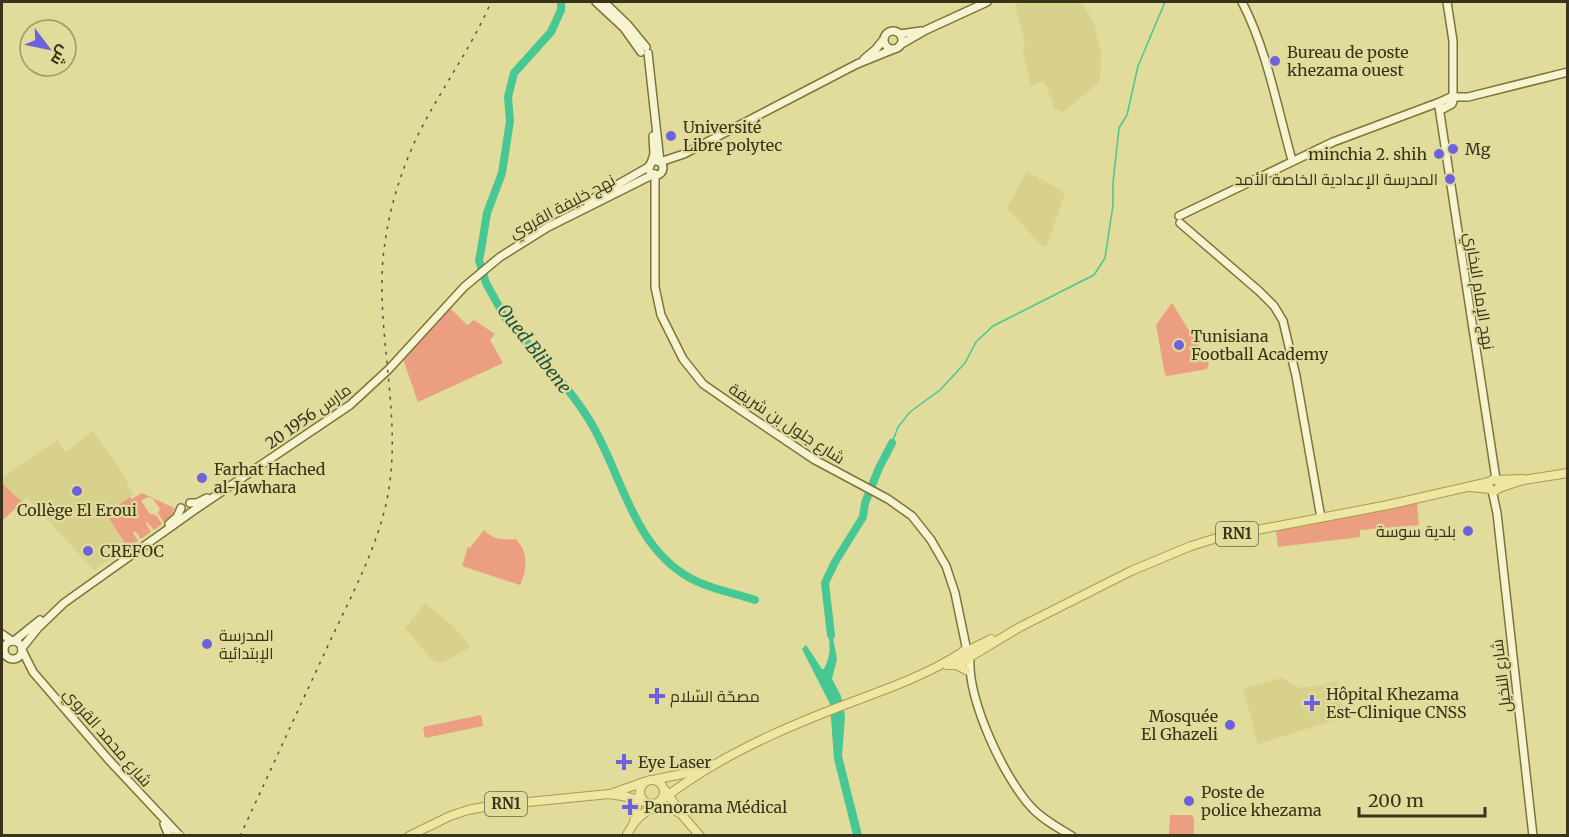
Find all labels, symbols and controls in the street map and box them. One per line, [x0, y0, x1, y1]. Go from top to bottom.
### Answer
north arrow [18, 18, 78, 78]
text: ش [47, 42, 75, 70]
place label: Bureau de poste khezama ouest [1287, 42, 1409, 80]
marker: Bureau de poste khezama ouest [1268, 54, 1282, 68]
place label: Université Libre polytec [683, 117, 782, 155]
marker: Université Libre polytec [664, 129, 678, 143]
place label: Mg [1465, 139, 1491, 159]
marker: Mg [1446, 142, 1460, 156]
place label: minchia 2. shih [1308, 144, 1427, 164]
marker: minchia 2. shih [1432, 147, 1446, 161]
place label: المدرسة الإعدادية الخاصة الأمد [1235, 169, 1438, 189]
street label: نهج خليفة القروي [506, 170, 620, 246]
marker: المدرسة الإعدادية الخاصة الأمد [1443, 172, 1457, 186]
street label: نهج الإمام البخاري [1457, 231, 1499, 352]
water label: Oued Blibene [492, 299, 577, 398]
place label: Tunisiana Football Academy [1191, 326, 1329, 364]
marker: Tunisiana Football Academy [1172, 338, 1186, 352]
street label: شارع جلول بن شريفة [724, 378, 849, 470]
street label: 20 مارس 1956 [261, 379, 355, 454]
place label: Farhat Hached al-Jawhara [214, 459, 326, 497]
marker: Farhat Hached al-Jawhara [195, 471, 209, 485]
marker: Collège El Eroui [70, 484, 84, 498]
place label: Collège El Eroui [17, 500, 137, 520]
place label: بلدية سوسة [1376, 521, 1456, 541]
road number: RN1 [1216, 522, 1258, 546]
marker: بلدية سوسة [1461, 524, 1475, 538]
place label: CREFOC [100, 541, 164, 561]
marker: CREFOC [81, 544, 95, 558]
place label: المدرسة الإبتدائية [219, 625, 274, 663]
marker: المدرسة الإبتدائية [200, 637, 214, 651]
street label: شارع النخيل [1487, 638, 1517, 714]
street label: شارع محمد القروي [57, 683, 156, 793]
place label: Hôpital Khezama Est-Clinique CNSS [1326, 684, 1466, 722]
place label: مصحّة السّلام [670, 686, 760, 708]
marker: مصحّة السّلام [648, 687, 666, 705]
marker: Hôpital Khezama Est-Clinique CNSS [1303, 694, 1321, 712]
place label: Mosquée El Ghazeli [1141, 706, 1218, 744]
marker: Mosquée El Ghazeli [1223, 718, 1237, 732]
place label: Eye Laser [638, 752, 712, 772]
marker: Eye Laser [615, 753, 633, 771]
scale bar [1359, 780, 1485, 818]
place label: Poste de police khezama [1201, 782, 1322, 820]
text: 200 m [1368, 789, 1424, 812]
road number: RN1 [485, 792, 527, 816]
marker: Poste de police khezama [1182, 794, 1196, 808]
place label: Panorama Médical [644, 797, 787, 817]
marker: Panorama Médical [621, 798, 639, 816]

